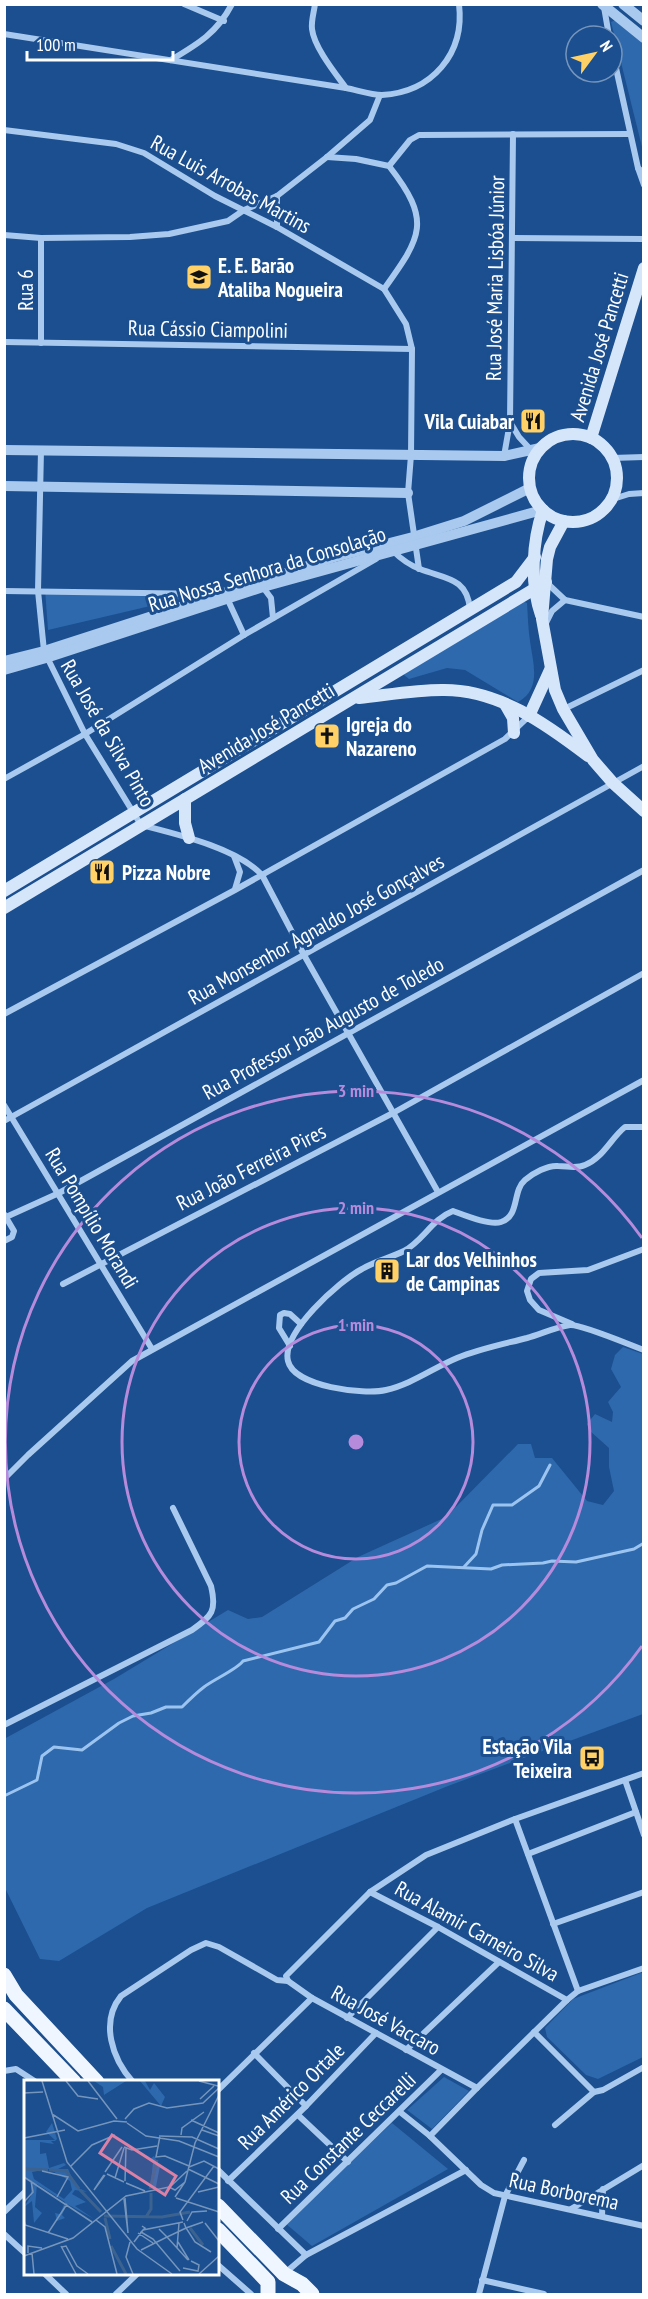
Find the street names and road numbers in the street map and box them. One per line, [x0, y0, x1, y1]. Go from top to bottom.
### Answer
street label: Rua Luis Arrobas Martins [146, 129, 316, 239]
street label: Rua José Maria Lisbóa Júnior [480, 175, 510, 381]
street label: Rua 6 [12, 269, 39, 311]
street label: Avenida José Pancetti [563, 269, 635, 425]
street label: Rua Cássio Ciampolini [128, 314, 288, 344]
street label: Rua Nossa Senhora da Consolação [145, 520, 389, 618]
street label: Rua José da Silva Pinto [55, 654, 161, 812]
street label: Avenida José Pancetti [193, 677, 339, 779]
street label: Rua Monsenhor Agnaldo José Gonçalves [183, 847, 449, 1011]
street label: Rua Professor João Augusto de Toledo [198, 950, 448, 1106]
street label: Rua João Ferreira Pires [172, 1118, 330, 1216]
street label: Rua Pompílio Morandi [39, 1143, 145, 1293]
street label: Rua Alamir Carneiro Silva [390, 1875, 564, 1987]
street label: Rua José Vaccaro [327, 1979, 445, 2061]
street label: Rua Américo Ortale [232, 2037, 350, 2155]
street label: Rua Constante Ceccarelli [275, 2067, 421, 2209]
street label: Rua Borborema [507, 2166, 621, 2216]

